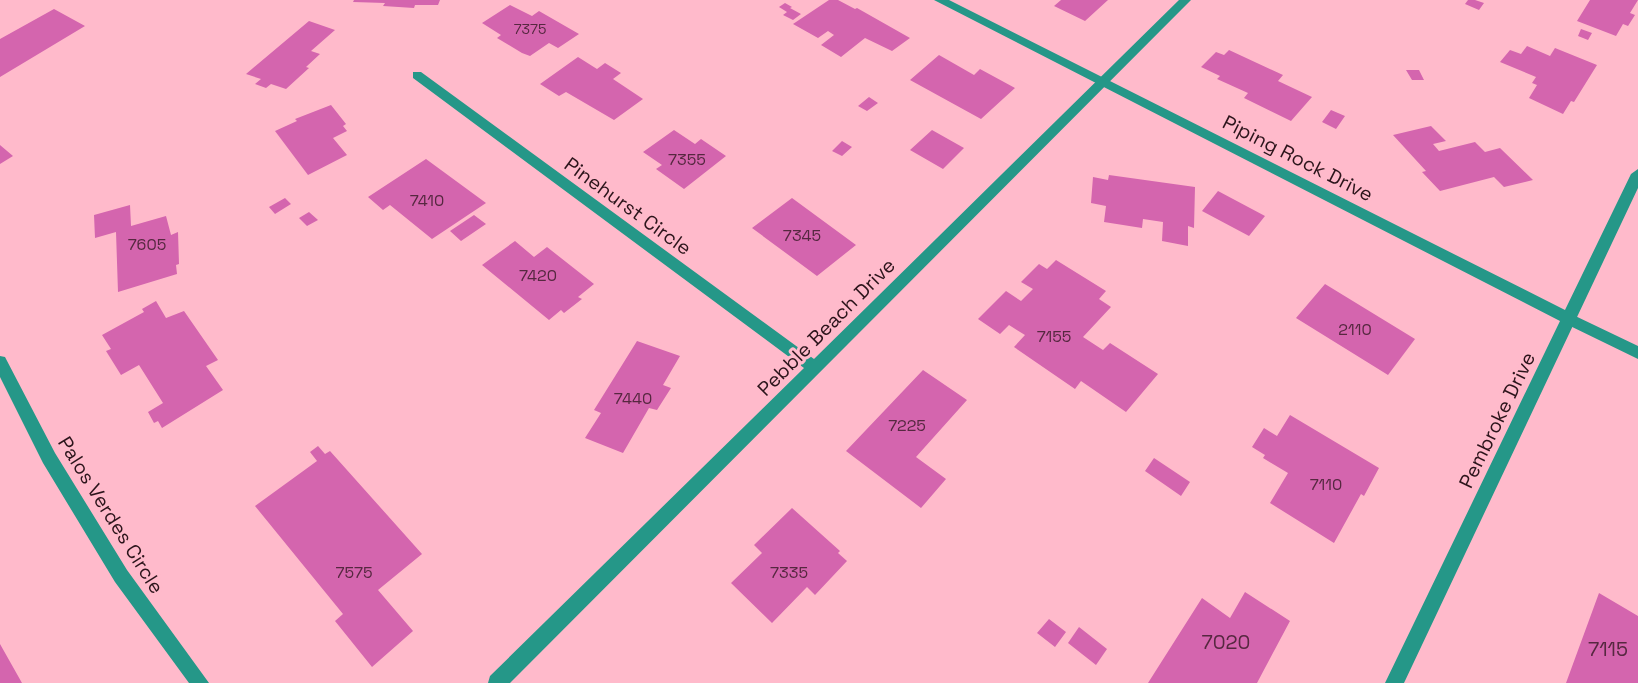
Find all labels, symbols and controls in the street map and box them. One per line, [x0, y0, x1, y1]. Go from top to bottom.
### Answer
house number: 7375 [514, 20, 546, 38]
street label: Piping Rock Drive [1218, 109, 1378, 207]
house number: 7355 [668, 149, 706, 170]
street label: Pinehurst Circle [559, 151, 697, 261]
house number: 7410 [410, 190, 444, 211]
house number: 7345 [783, 225, 821, 246]
house number: 7605 [128, 234, 166, 255]
street label: Pebble Beach Drive [751, 252, 901, 402]
house number: 7420 [519, 265, 557, 286]
house number: 2110 [1338, 319, 1372, 340]
house number: 7155 [1037, 326, 1071, 347]
street label: Pembroke Drive [1453, 348, 1541, 492]
house number: 7440 [614, 388, 652, 409]
house number: 7225 [888, 415, 926, 436]
street label: Palos Verdes Circle [52, 432, 170, 598]
house number: 7110 [1310, 474, 1342, 495]
house number: 7575 [335, 562, 373, 583]
house number: 7335 [770, 562, 808, 583]
house number: 7020 [1202, 629, 1250, 655]
house number: 7115 [1588, 636, 1628, 662]

